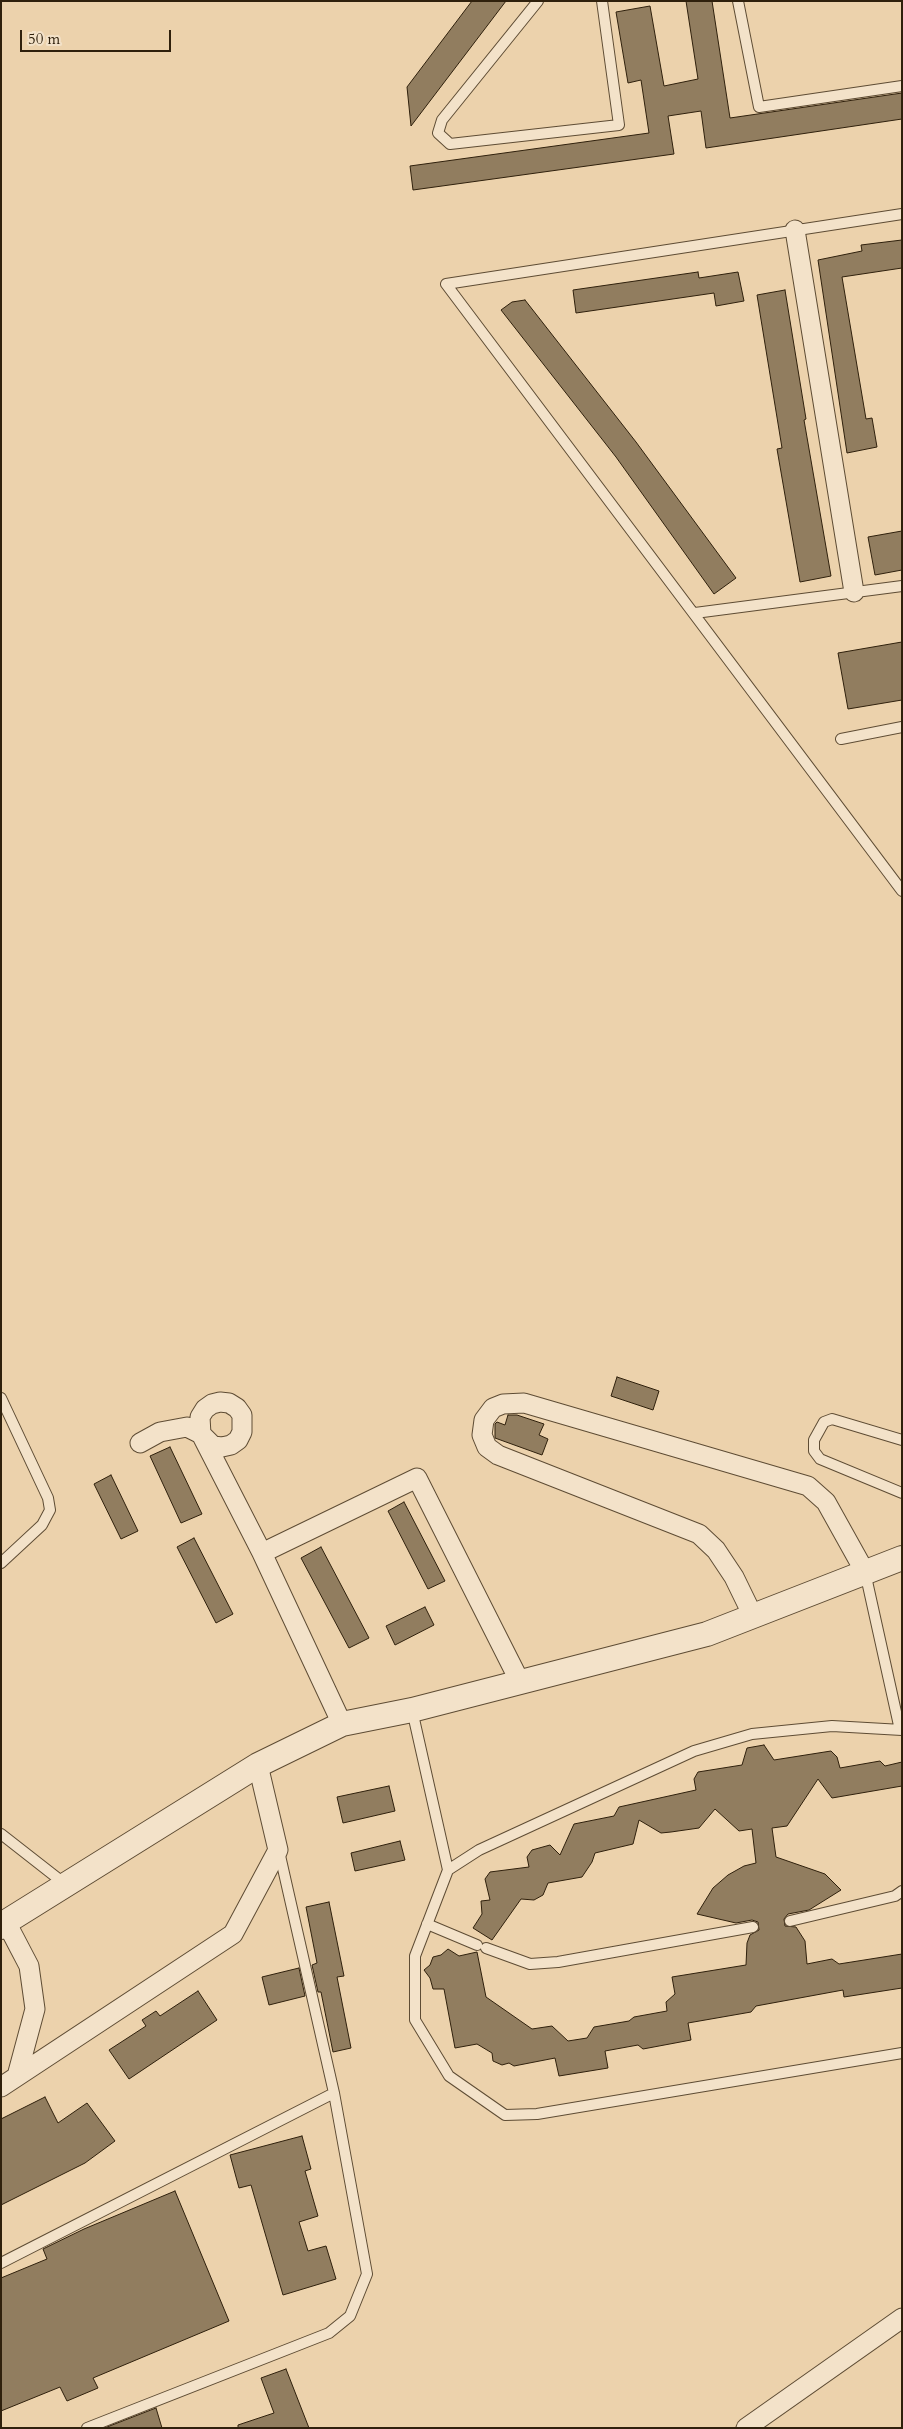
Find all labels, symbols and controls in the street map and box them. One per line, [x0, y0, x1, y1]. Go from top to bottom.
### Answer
scale bar [22, 20, 174, 52]
text: 50 m [28, 29, 60, 49]

